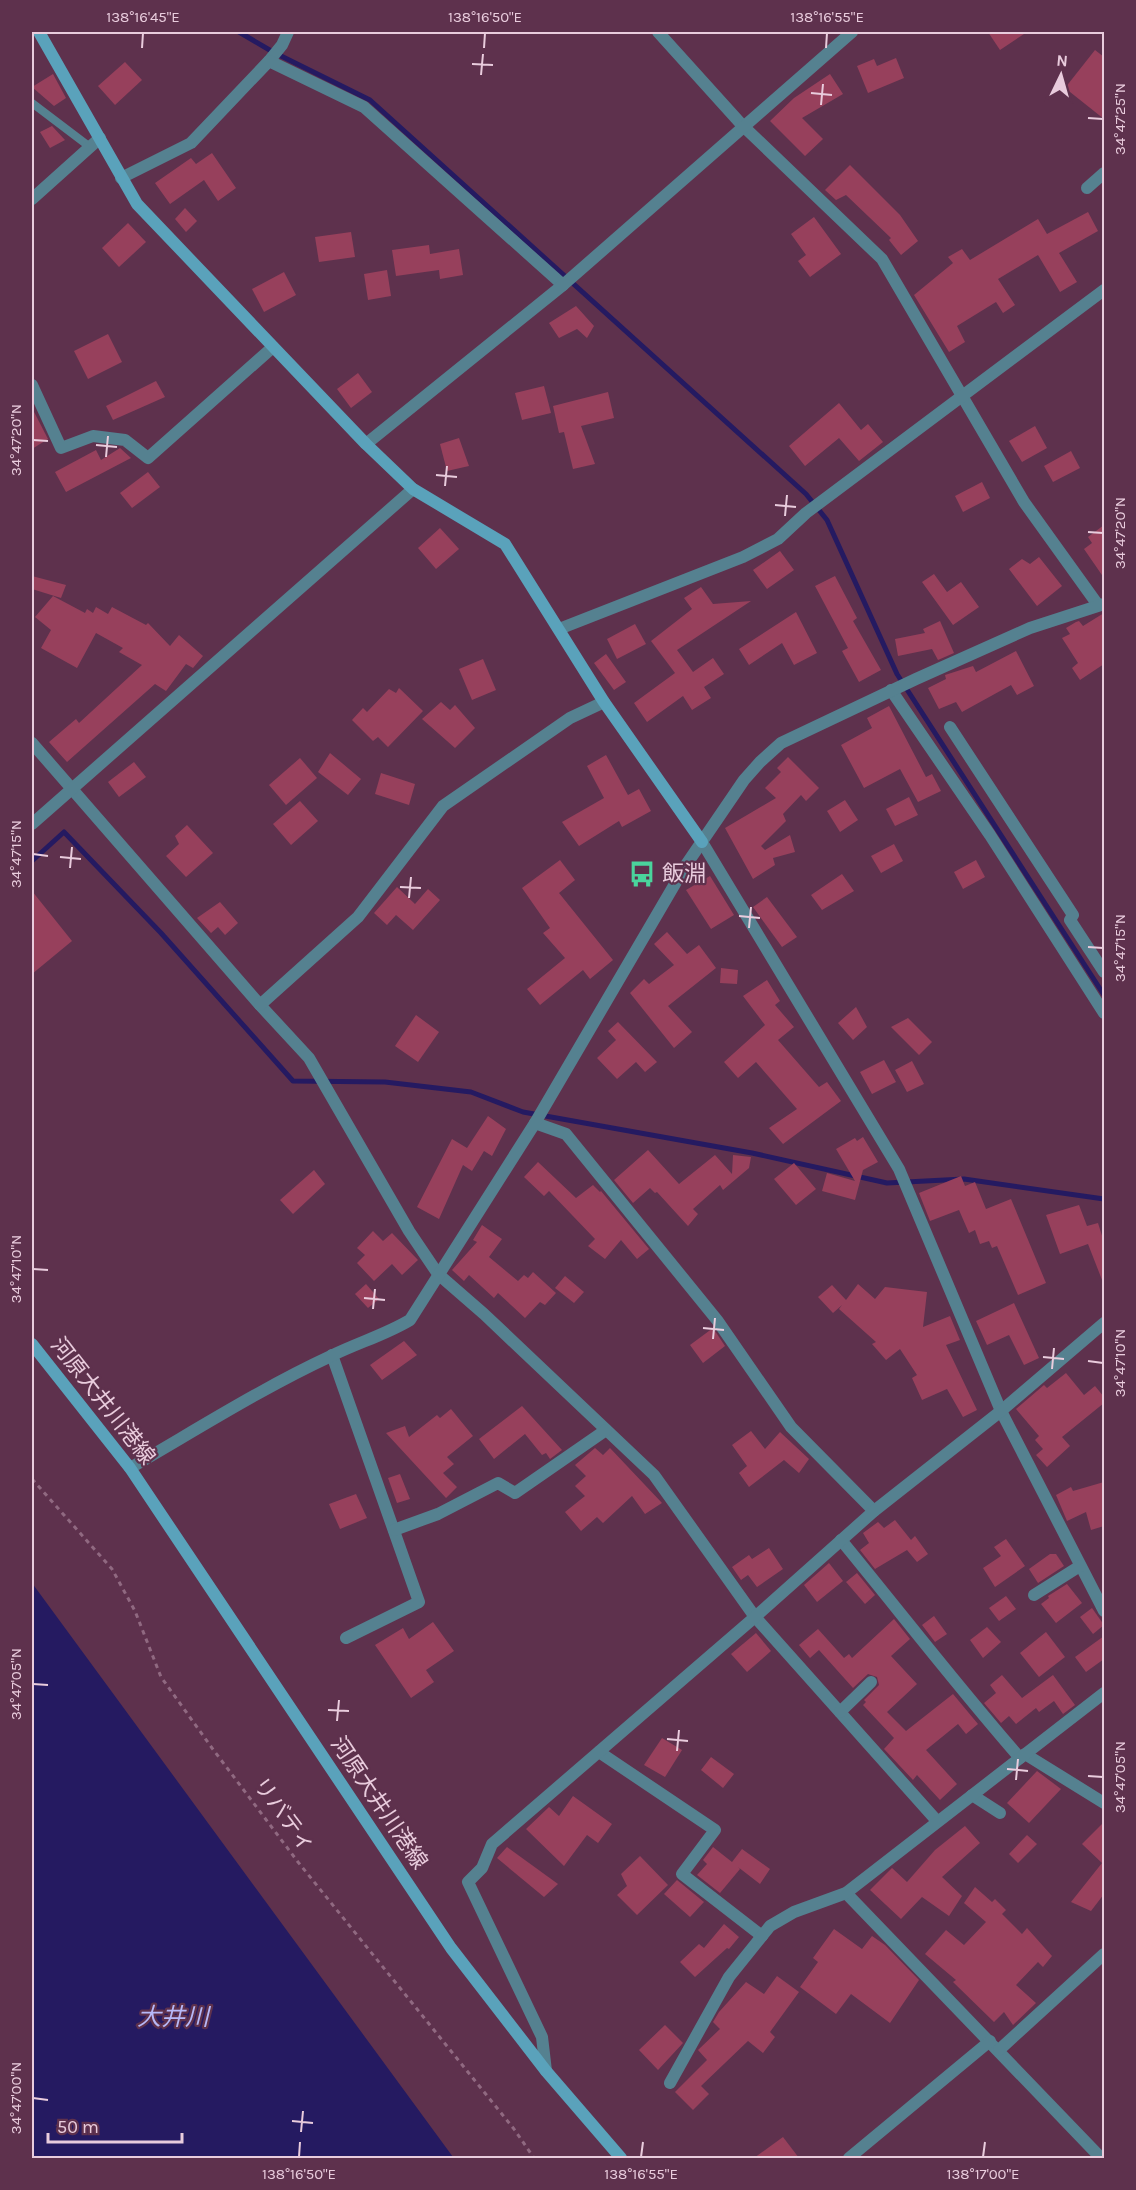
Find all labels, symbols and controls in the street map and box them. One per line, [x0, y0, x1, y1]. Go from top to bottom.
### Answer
text: 138°16'45"E [106, 8, 180, 26]
text: 138°16'50"E [448, 8, 522, 26]
text: 138°16'55"E [790, 8, 864, 26]
north arrow [1031, 45, 1091, 105]
text: N [1056, 51, 1069, 71]
text: 34°47'25"N [1111, 83, 1129, 155]
text: 34°47'20"N [7, 404, 25, 476]
text: 34°47'20"N [1111, 497, 1129, 569]
text: 34°47'15"N [7, 820, 25, 888]
bus stop icon: 飯淵 [627, 859, 657, 889]
place label: 飯淵 [662, 861, 706, 887]
text: 34°47'15"N [1111, 914, 1129, 982]
text: 34°47'10"N [7, 1235, 25, 1303]
text: 34°47'10"N [1111, 1329, 1129, 1397]
street label: 河原大井川港線 [45, 1332, 161, 1470]
text: 34°47'05"N [7, 1648, 25, 1720]
street label: 河原大井川港線 [325, 1732, 433, 1874]
text: 34°47'05"N [1111, 1741, 1129, 1813]
street label: リバティ [248, 1773, 320, 1857]
water label: 大井川 [137, 2003, 212, 2031]
text: 34°47'00"N [7, 2062, 25, 2134]
scale bar [48, 2106, 182, 2144]
text: 50 m [57, 2116, 99, 2138]
text: 138°16'50"E [262, 2165, 336, 2183]
text: 138°16'55"E [604, 2165, 678, 2183]
text: 138°17'00"E [947, 2165, 1019, 2183]

